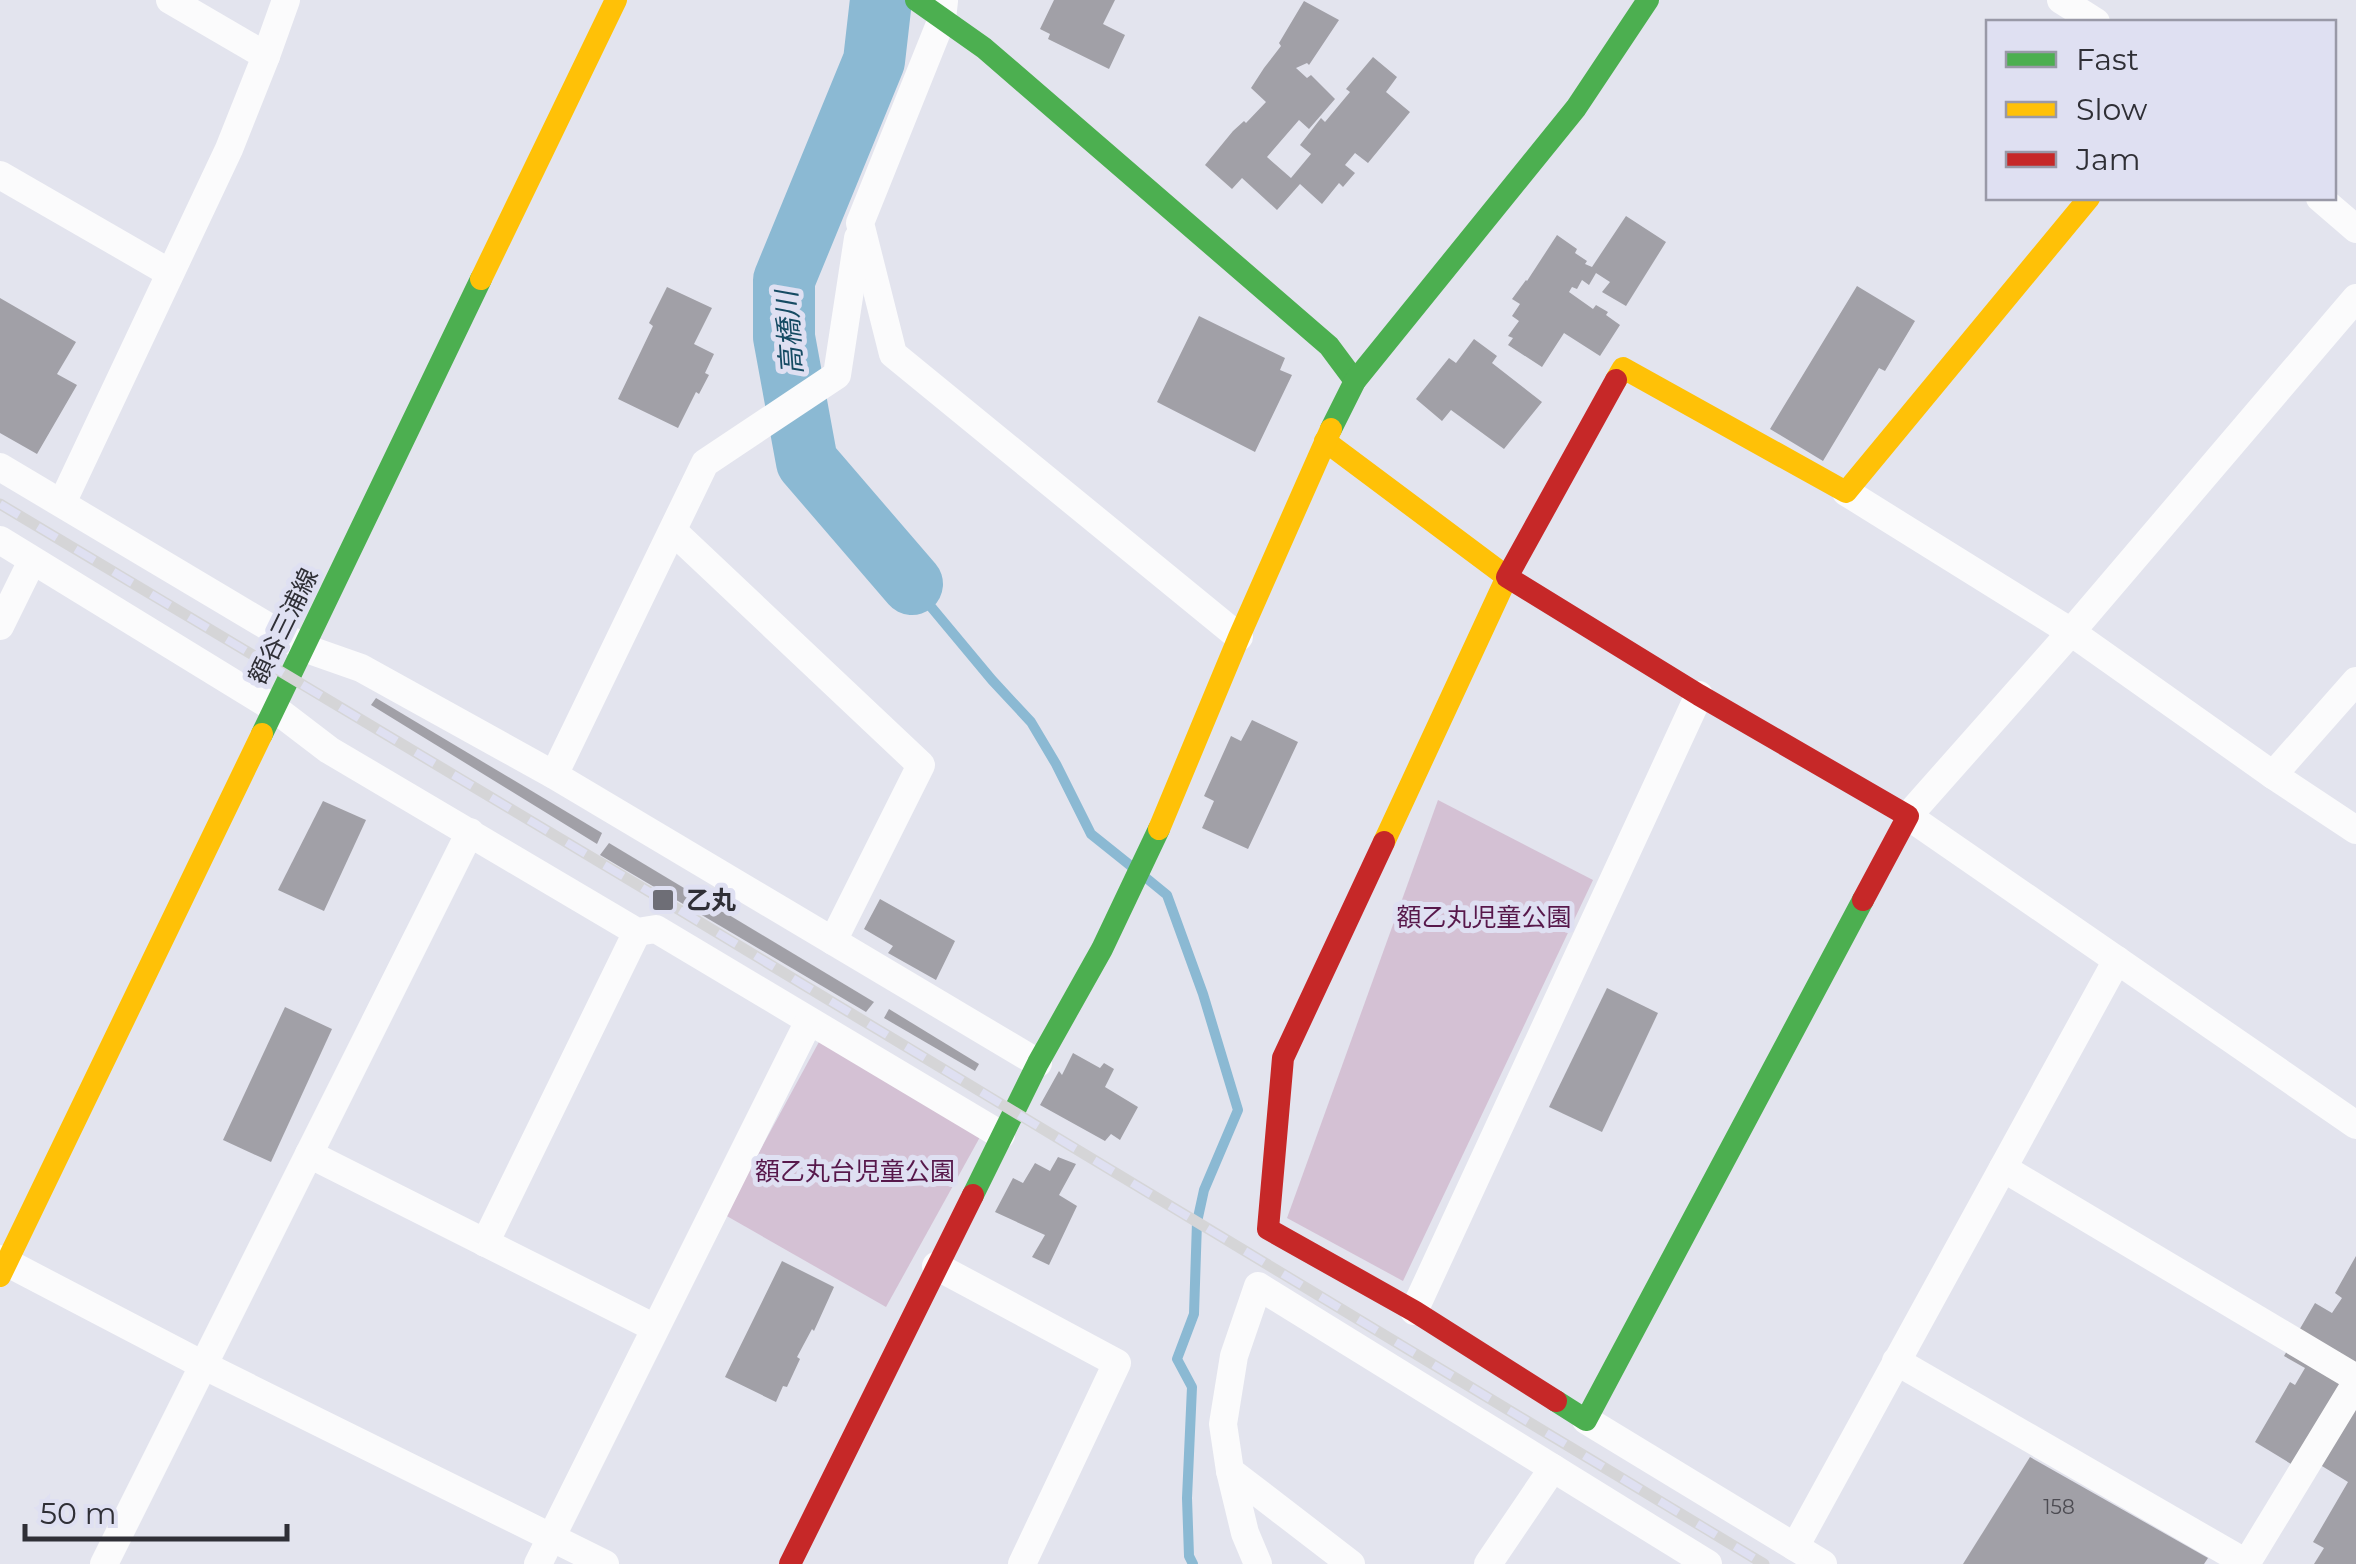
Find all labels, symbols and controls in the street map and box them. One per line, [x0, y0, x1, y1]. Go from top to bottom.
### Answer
legend [1986, 20, 2336, 200]
text: Fast [2076, 41, 2139, 78]
text: Slow [2076, 91, 2148, 128]
text: Jam [2075, 141, 2141, 178]
water label: 高橋川 [769, 287, 809, 376]
street label: 額谷三浦線 [242, 563, 324, 689]
place label: 乙丸 [686, 885, 736, 915]
marker: 乙丸 [650, 887, 676, 913]
park label: 額乙丸児童公園 [1396, 902, 1572, 932]
park label: 額乙丸台児童公園 [755, 1156, 955, 1186]
scale bar [25, 1479, 288, 1541]
text: 50 m [40, 1495, 117, 1532]
house number: 158 [2043, 1495, 2075, 1519]

